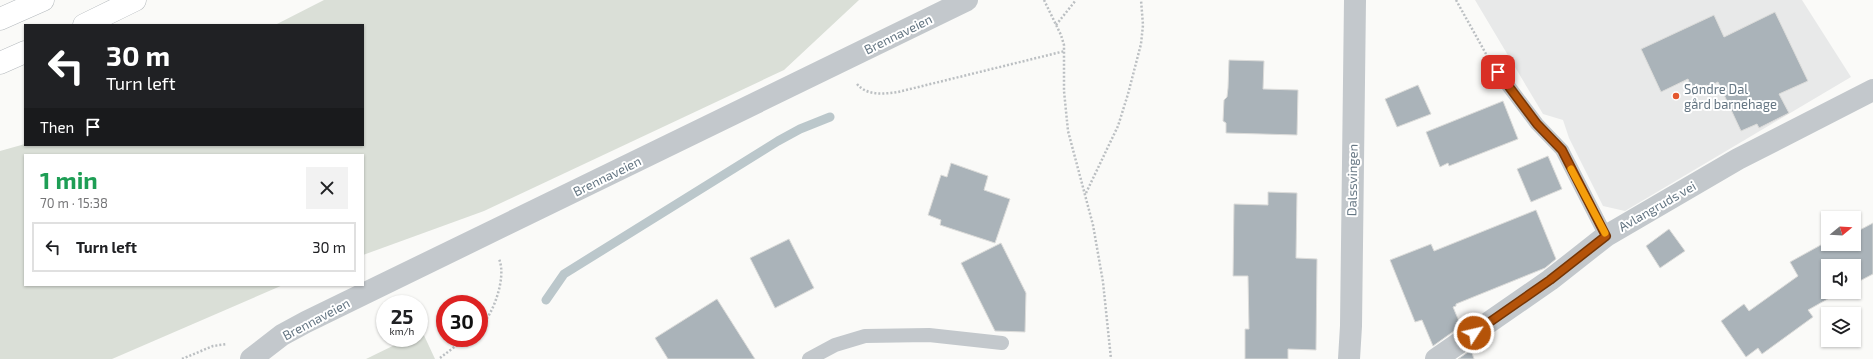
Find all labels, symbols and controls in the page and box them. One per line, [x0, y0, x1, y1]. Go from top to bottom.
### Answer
street label: Brennaveien [861, 11, 935, 57]
text: 30 m [106, 38, 170, 72]
icon: left [40, 40, 92, 92]
pin [1481, 55, 1515, 89]
icon: arrive [1487, 61, 1509, 83]
text: Turn left [106, 72, 176, 94]
place label: Søndre Dal gård barnehage [1684, 81, 1777, 112]
marker: Søndre Dal gård barnehage [1671, 91, 1681, 101]
icon: arrive [82, 116, 104, 138]
text: Then [40, 118, 74, 136]
street label: Dalssvingen [1343, 144, 1361, 216]
street label: Brennaveien [570, 153, 644, 199]
text: 1 min [40, 165, 98, 194]
button: close [306, 167, 348, 209]
street label: Avlangruds vei [1615, 177, 1699, 235]
text: 70 m · 15:38 [40, 195, 108, 211]
north arrow [1821, 211, 1861, 251]
map controls [1821, 211, 1861, 347]
icon: left [42, 236, 64, 258]
text: Turn left [76, 238, 137, 256]
text: 30 m [312, 238, 346, 256]
button: sound [1821, 259, 1861, 299]
street label: Brennaveien [280, 295, 352, 343]
speed limit sign: 30 [436, 295, 488, 347]
text: 25 [391, 304, 413, 328]
button: layers [1821, 307, 1861, 347]
position arrow [1453, 312, 1495, 354]
text: km/h [390, 325, 414, 337]

